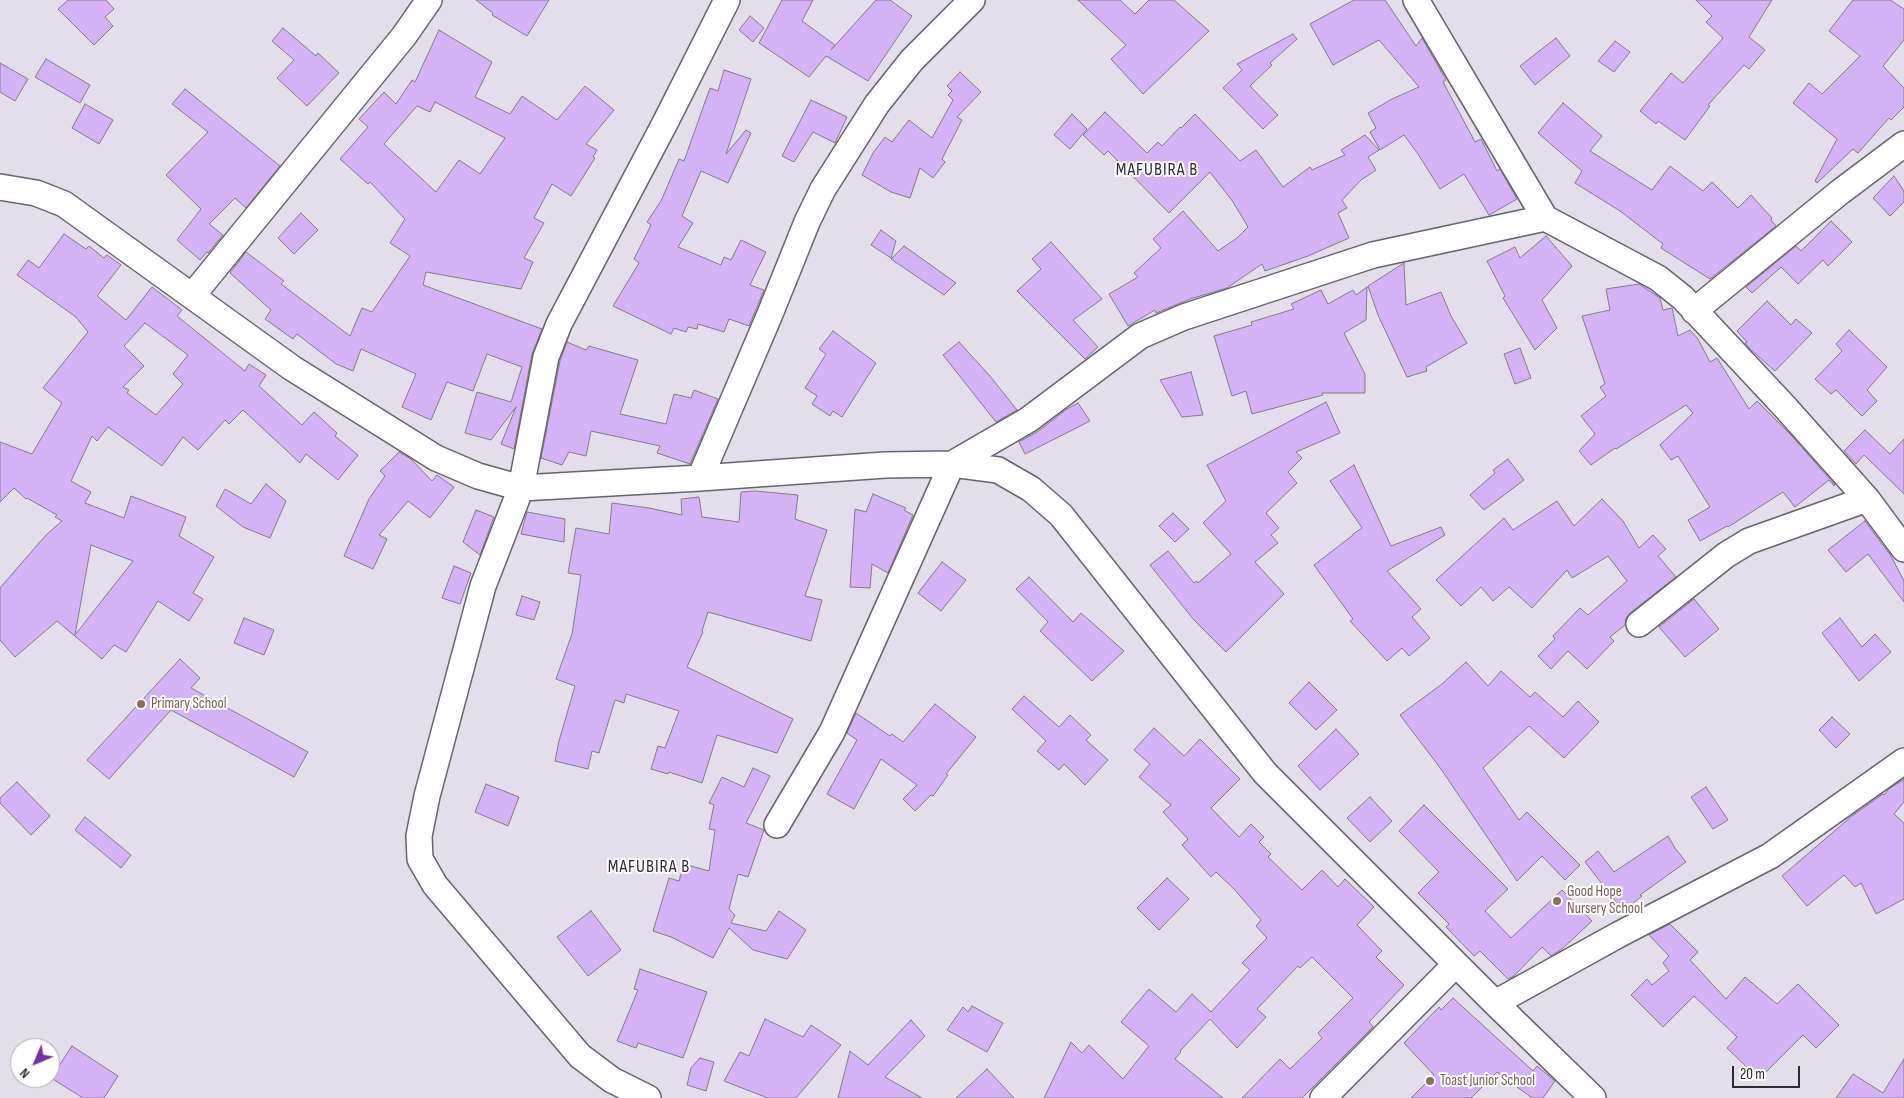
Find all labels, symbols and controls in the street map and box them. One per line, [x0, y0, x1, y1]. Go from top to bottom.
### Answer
district label: MAFUBIRA B [1114, 159, 1200, 181]
place label: Primary School [151, 695, 227, 713]
marker: Primary School [135, 698, 147, 710]
district label: MAFUBIRA B [606, 856, 692, 878]
place label: Good Hope Nursery School [1567, 883, 1643, 918]
marker: Good Hope Nursery School [1551, 895, 1563, 907]
north arrow [10, 1038, 60, 1088]
scale bar [1734, 1056, 1802, 1088]
text: N [16, 1065, 33, 1082]
text: 20 m [1740, 1065, 1765, 1084]
place label: Toast Junior School [1440, 1072, 1535, 1090]
marker: Toast Junior School [1424, 1075, 1436, 1087]

